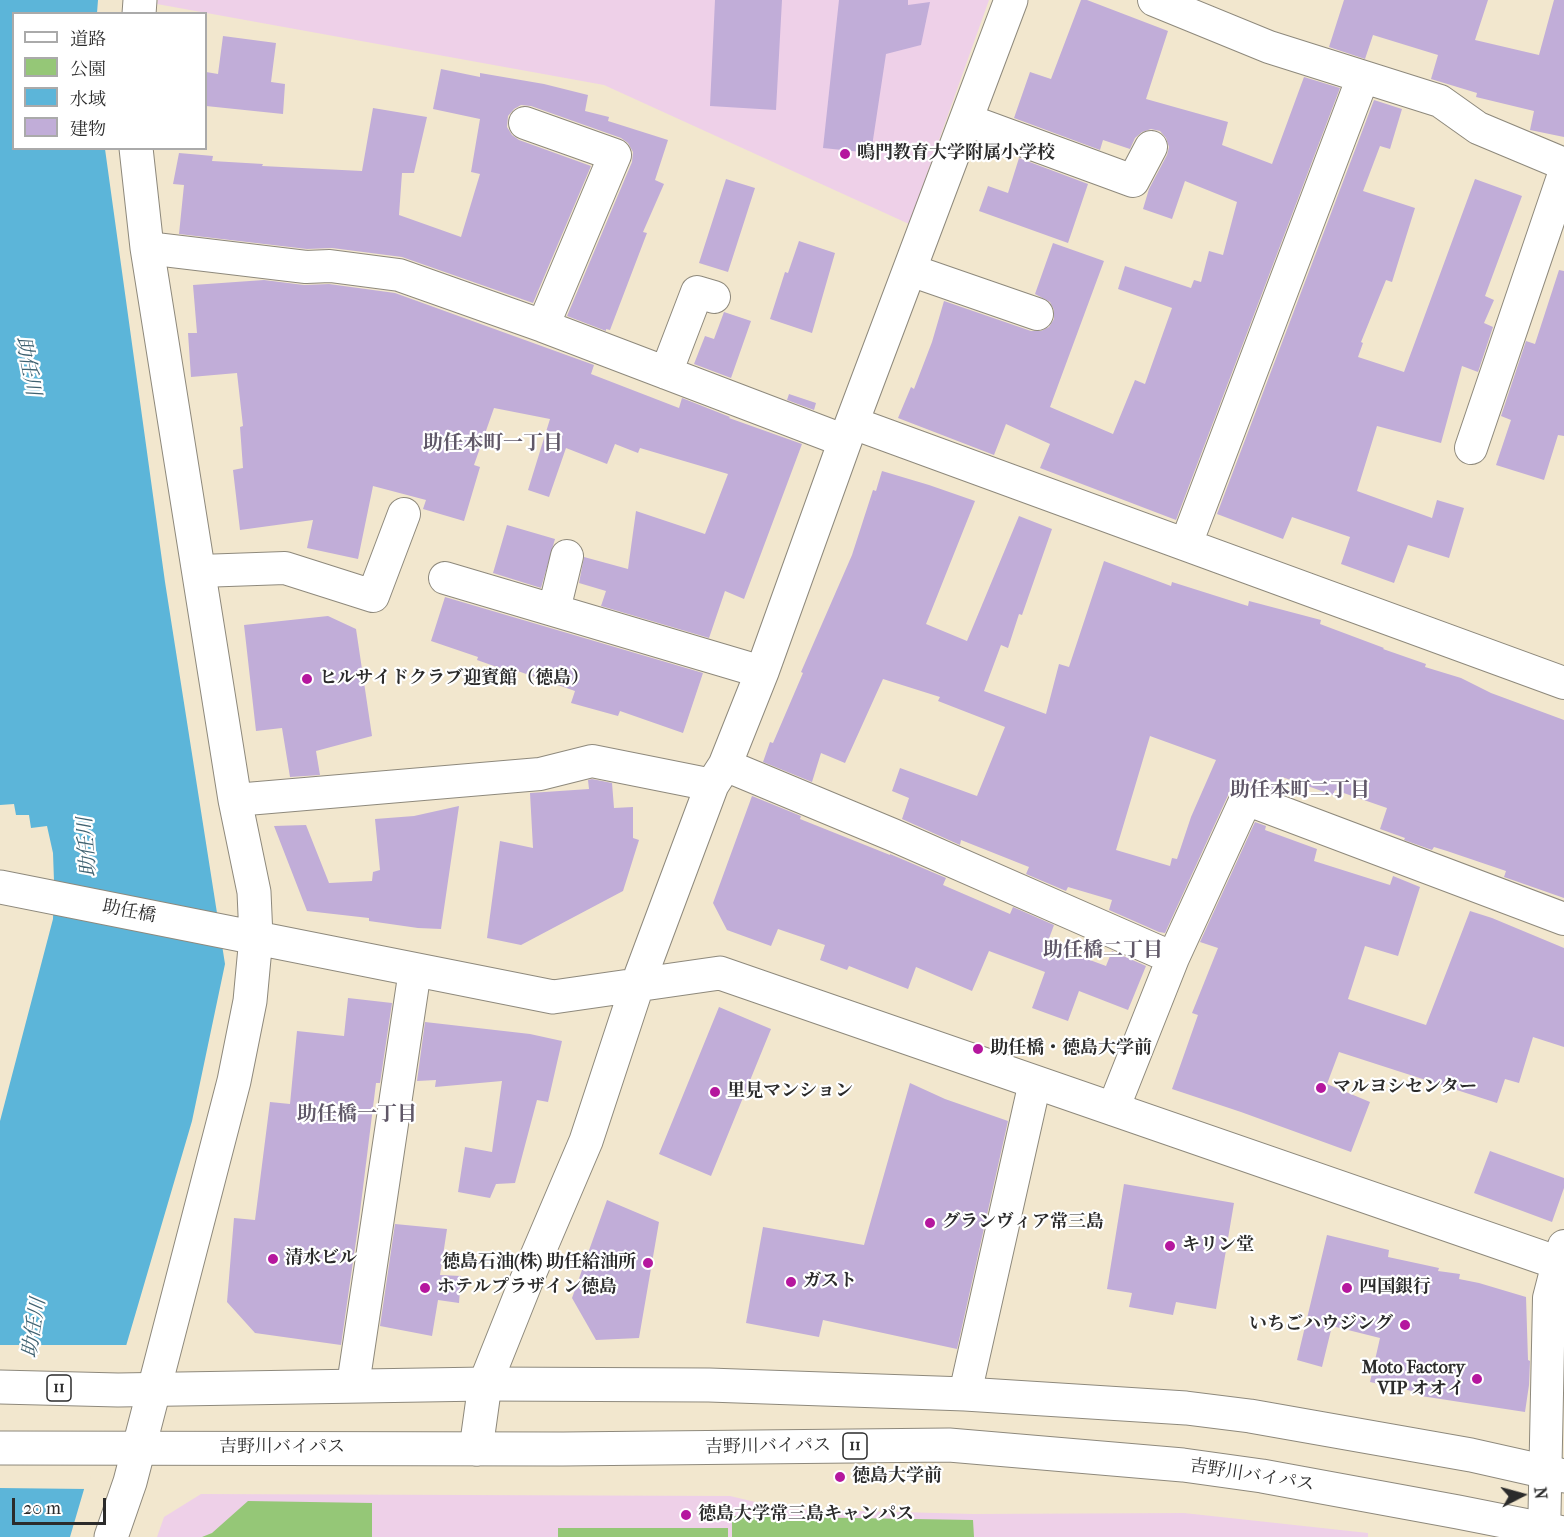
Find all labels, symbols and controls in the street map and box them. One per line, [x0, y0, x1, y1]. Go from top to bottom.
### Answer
legend [12, 12, 207, 150]
text: 道路 [70, 29, 106, 50]
text: 公園 [70, 59, 106, 80]
text: 水域 [70, 89, 106, 110]
text: 建物 [70, 119, 106, 140]
place label: 鳴門教育大学附属小学校 [857, 143, 1055, 165]
marker: 鳴門教育大学附属小学校 [838, 147, 852, 161]
water label: 助任川 [9, 334, 45, 398]
district label: 助任本町一丁目 [423, 432, 563, 456]
place label: ヒルサイドクラブ迎賓館（徳島） [319, 668, 589, 690]
marker: ヒルサイドクラブ迎賓館（徳島） [300, 672, 314, 686]
district label: 助任本町二丁目 [1230, 779, 1370, 803]
water label: 助任川 [74, 816, 102, 878]
street label: 助任橋 [100, 896, 158, 928]
district label: 助任橋二丁目 [1043, 939, 1163, 963]
place label: 助任橋・徳島大学前 [990, 1038, 1152, 1060]
marker: 助任橋・徳島大学前 [971, 1042, 985, 1056]
place label: マルヨシセンター [1333, 1077, 1477, 1099]
place label: 里見マンション [727, 1081, 853, 1103]
marker: マルヨシセンター [1314, 1081, 1328, 1095]
marker: 里見マンション [708, 1085, 722, 1099]
district label: 助任橋一丁目 [297, 1103, 417, 1127]
place label: グランヴィア常三島 [942, 1212, 1104, 1234]
marker: グランヴィア常三島 [923, 1216, 937, 1230]
place label: キリン堂 [1182, 1235, 1254, 1257]
marker: キリン堂 [1163, 1239, 1177, 1253]
place label: 清水ビル [285, 1248, 357, 1270]
marker: 清水ビル [266, 1252, 280, 1266]
place label: 徳島石油(株) 助任給油所 [442, 1252, 636, 1274]
marker: 徳島石油(株) 助任給油所 [641, 1256, 655, 1270]
place label: ガスト [803, 1271, 857, 1293]
marker: ガスト [784, 1275, 798, 1289]
place label: ホテルプラザイン徳島 [437, 1277, 617, 1299]
place label: 四国銀行 [1359, 1277, 1431, 1299]
marker: ホテルプラザイン徳島 [418, 1281, 432, 1295]
marker: 四国銀行 [1340, 1281, 1354, 1295]
water label: 助任川 [18, 1296, 52, 1360]
place label: いちごハウジング [1249, 1314, 1393, 1336]
marker: いちごハウジング [1398, 1318, 1412, 1332]
place label: Moto Factory VIP オオイ [1362, 1358, 1465, 1400]
marker: Moto Factory VIP オオイ [1470, 1372, 1484, 1386]
road number: 11 [47, 1375, 71, 1401]
road number: 11 [843, 1433, 867, 1459]
street label: 吉野川バイパス [705, 1435, 831, 1459]
street label: 吉野川バイパス [219, 1437, 345, 1459]
street label: 吉野川バイパス [1188, 1455, 1316, 1497]
north arrow [1492, 1465, 1552, 1525]
place label: 徳島大学前 [852, 1466, 942, 1488]
marker: 徳島大学前 [833, 1470, 847, 1484]
scale bar [15, 1486, 110, 1524]
text: N [1530, 1486, 1550, 1500]
text: 20 m [23, 1498, 61, 1519]
place label: 徳島大学常三島キャンパス [698, 1504, 914, 1526]
marker: 徳島大学常三島キャンパス [679, 1508, 693, 1522]

